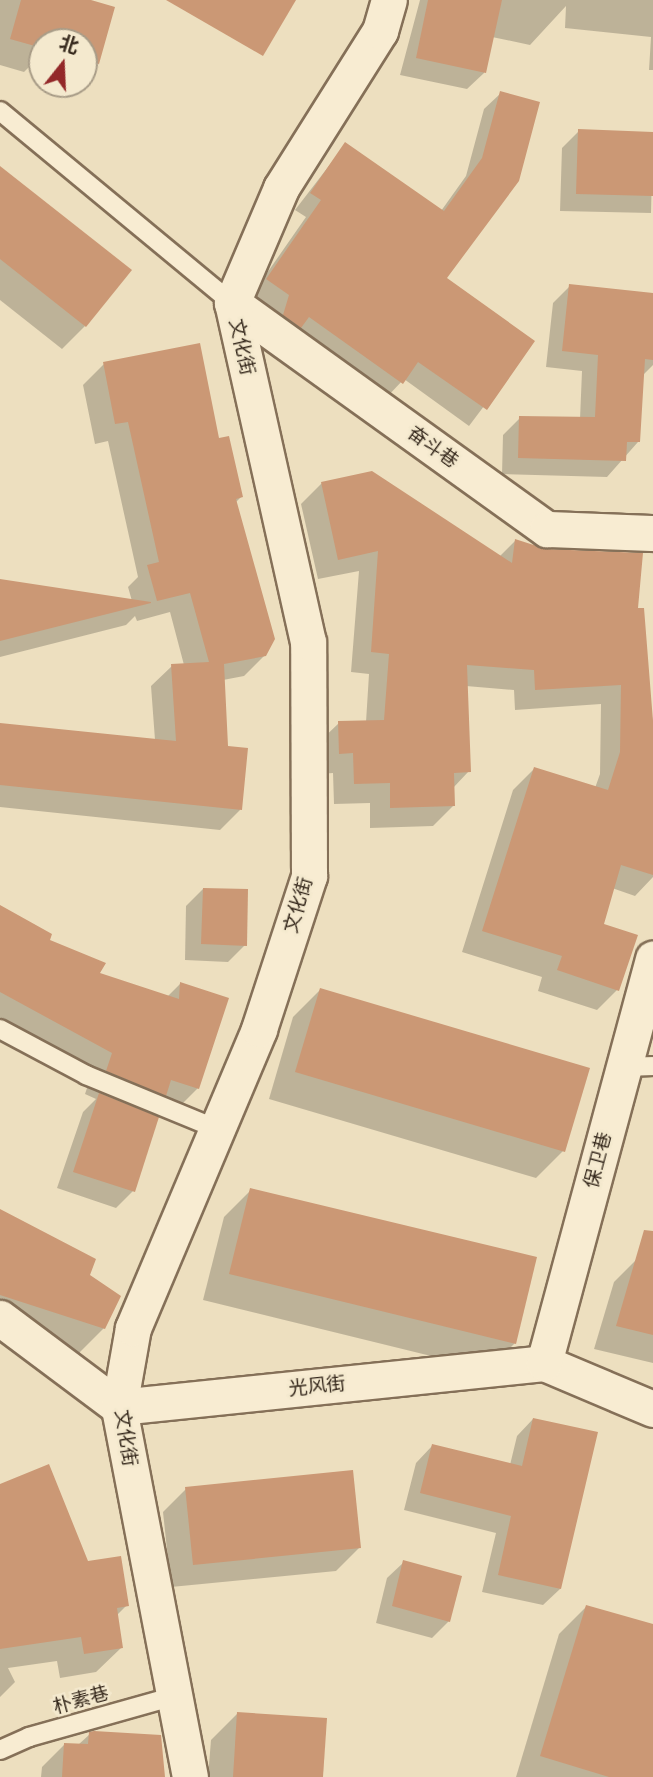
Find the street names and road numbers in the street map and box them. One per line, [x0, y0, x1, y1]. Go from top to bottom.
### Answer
street label: 文化街 [224, 317, 260, 377]
street label: 奋斗巷 [403, 421, 463, 473]
street label: 文化街 [279, 874, 317, 936]
street label: 保卫巷 [580, 1130, 616, 1190]
street label: 光风街 [287, 1372, 347, 1400]
street label: 文化街 [110, 1408, 142, 1468]
street label: 朴素巷 [51, 1682, 111, 1718]

